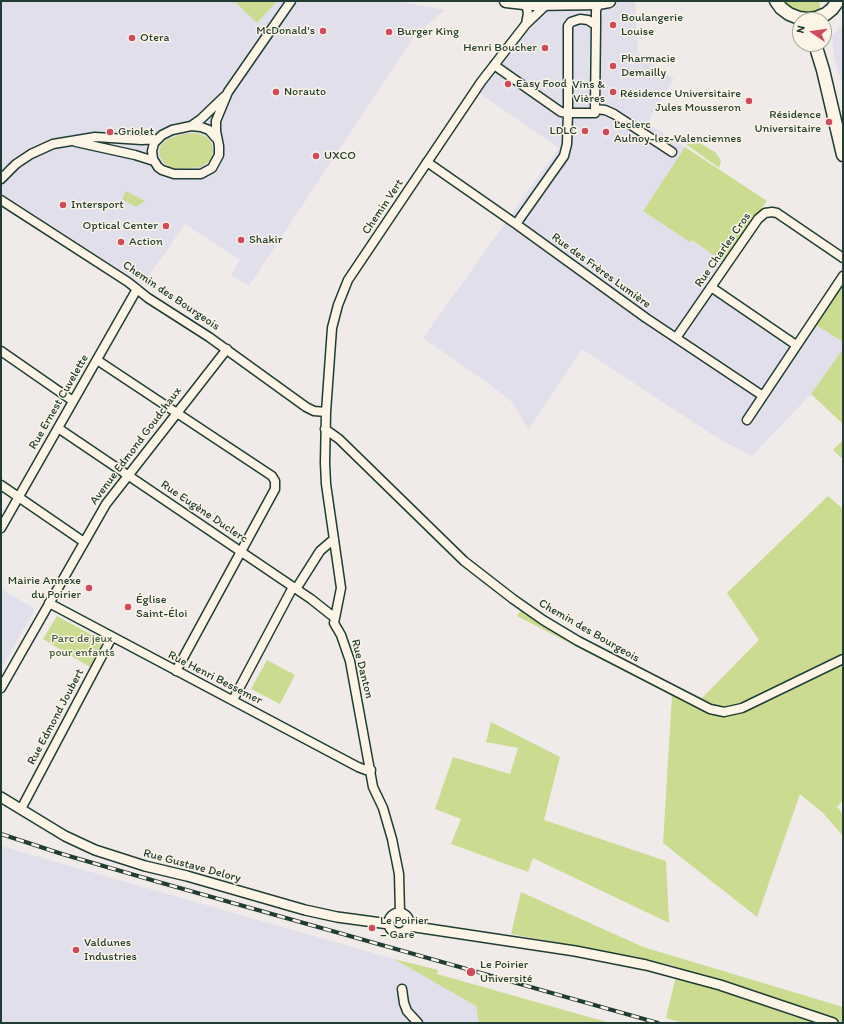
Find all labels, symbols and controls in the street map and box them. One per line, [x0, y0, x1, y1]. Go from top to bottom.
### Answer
place label: Boulangerie Louise [621, 11, 683, 39]
north arrow [792, 12, 832, 52]
marker: Boulangerie Louise [608, 20, 618, 30]
place label: McDonald's [256, 24, 315, 38]
text: N [794, 24, 808, 34]
place label: Burger King [397, 25, 459, 39]
marker: McDonald's [318, 26, 328, 36]
marker: Burger King [384, 27, 394, 37]
place label: Otera [140, 31, 169, 45]
marker: Otera [127, 33, 137, 43]
place label: Henri Boucher [463, 41, 537, 55]
marker: Henri Boucher [540, 43, 550, 53]
place label: Pharmacie Demailly [621, 52, 675, 80]
marker: Pharmacie Demailly [608, 61, 618, 71]
place label: Easy Food [516, 77, 567, 91]
place label: Vins & Vières [572, 78, 605, 106]
marker: Easy Food [503, 79, 513, 89]
place label: Norauto [284, 85, 326, 99]
marker: Norauto [271, 87, 281, 97]
marker: Vins & Vières [608, 87, 618, 97]
place label: Résidence Universitaire Jules Mousseron [620, 87, 741, 115]
marker: Résidence Universitaire Jules Mousseron [744, 96, 754, 106]
place label: Résidence Universitaire [754, 108, 821, 136]
marker: Résidence Universitaire [824, 117, 834, 127]
place label: Leclerc Aulnoy-lez-Valenciennes [614, 118, 742, 146]
place label: LDLC [550, 124, 577, 138]
place label: Griolet [118, 125, 154, 139]
marker: LDLC [580, 126, 590, 136]
marker: Griolet [105, 127, 115, 137]
marker: Leclerc Aulnoy-lez-Valenciennes [601, 127, 611, 137]
place label: UXCO [324, 149, 356, 163]
marker: UXCO [311, 151, 321, 161]
street label: Chemin Vert [359, 177, 407, 237]
place label: Intersport [71, 198, 124, 212]
marker: Intersport [58, 200, 68, 210]
street label: Rue Charles Cros [692, 210, 754, 290]
place label: Optical Center [83, 219, 158, 233]
marker: Optical Center [161, 221, 171, 231]
street label: Rue des Frères Lumière [549, 230, 653, 312]
place label: Shakir [249, 233, 282, 247]
place label: Action [129, 235, 163, 249]
marker: Shakir [236, 235, 246, 245]
marker: Action [116, 237, 126, 247]
street label: Chemin des Bourgeois [120, 258, 222, 334]
street label: Rue Ernest Cuvelette [26, 352, 92, 452]
street label: Avenue Edmond Goudchaux [87, 384, 185, 508]
street label: Rue Eugène Duclerc [158, 478, 250, 546]
place label: Mairie Annexe du Poirier [8, 574, 81, 602]
marker: Mairie Annexe du Poirier [84, 583, 94, 593]
place label: Église Saint-Éloi [136, 593, 187, 621]
street label: Chemin des Bourgeois [536, 596, 642, 666]
marker: Église Saint-Éloi [123, 602, 133, 612]
park label: Parc de jeux pour enfants [49, 632, 115, 660]
street label: Rue Danton [348, 638, 376, 700]
street label: Rue Henri Bessemer [165, 648, 265, 708]
street label: Rue Edmond Joubert [25, 666, 87, 768]
street label: Rue Gustave Delory [142, 846, 242, 886]
place label: Le Poirier – Gare [380, 914, 428, 942]
marker: Le Poirier – Gare [367, 923, 377, 933]
place label: Valdunes Industries [84, 936, 137, 964]
marker: Valdunes Industries [71, 945, 81, 955]
place label: Le Poirier Université [480, 958, 532, 986]
marker: Le Poirier Université [465, 966, 477, 978]

